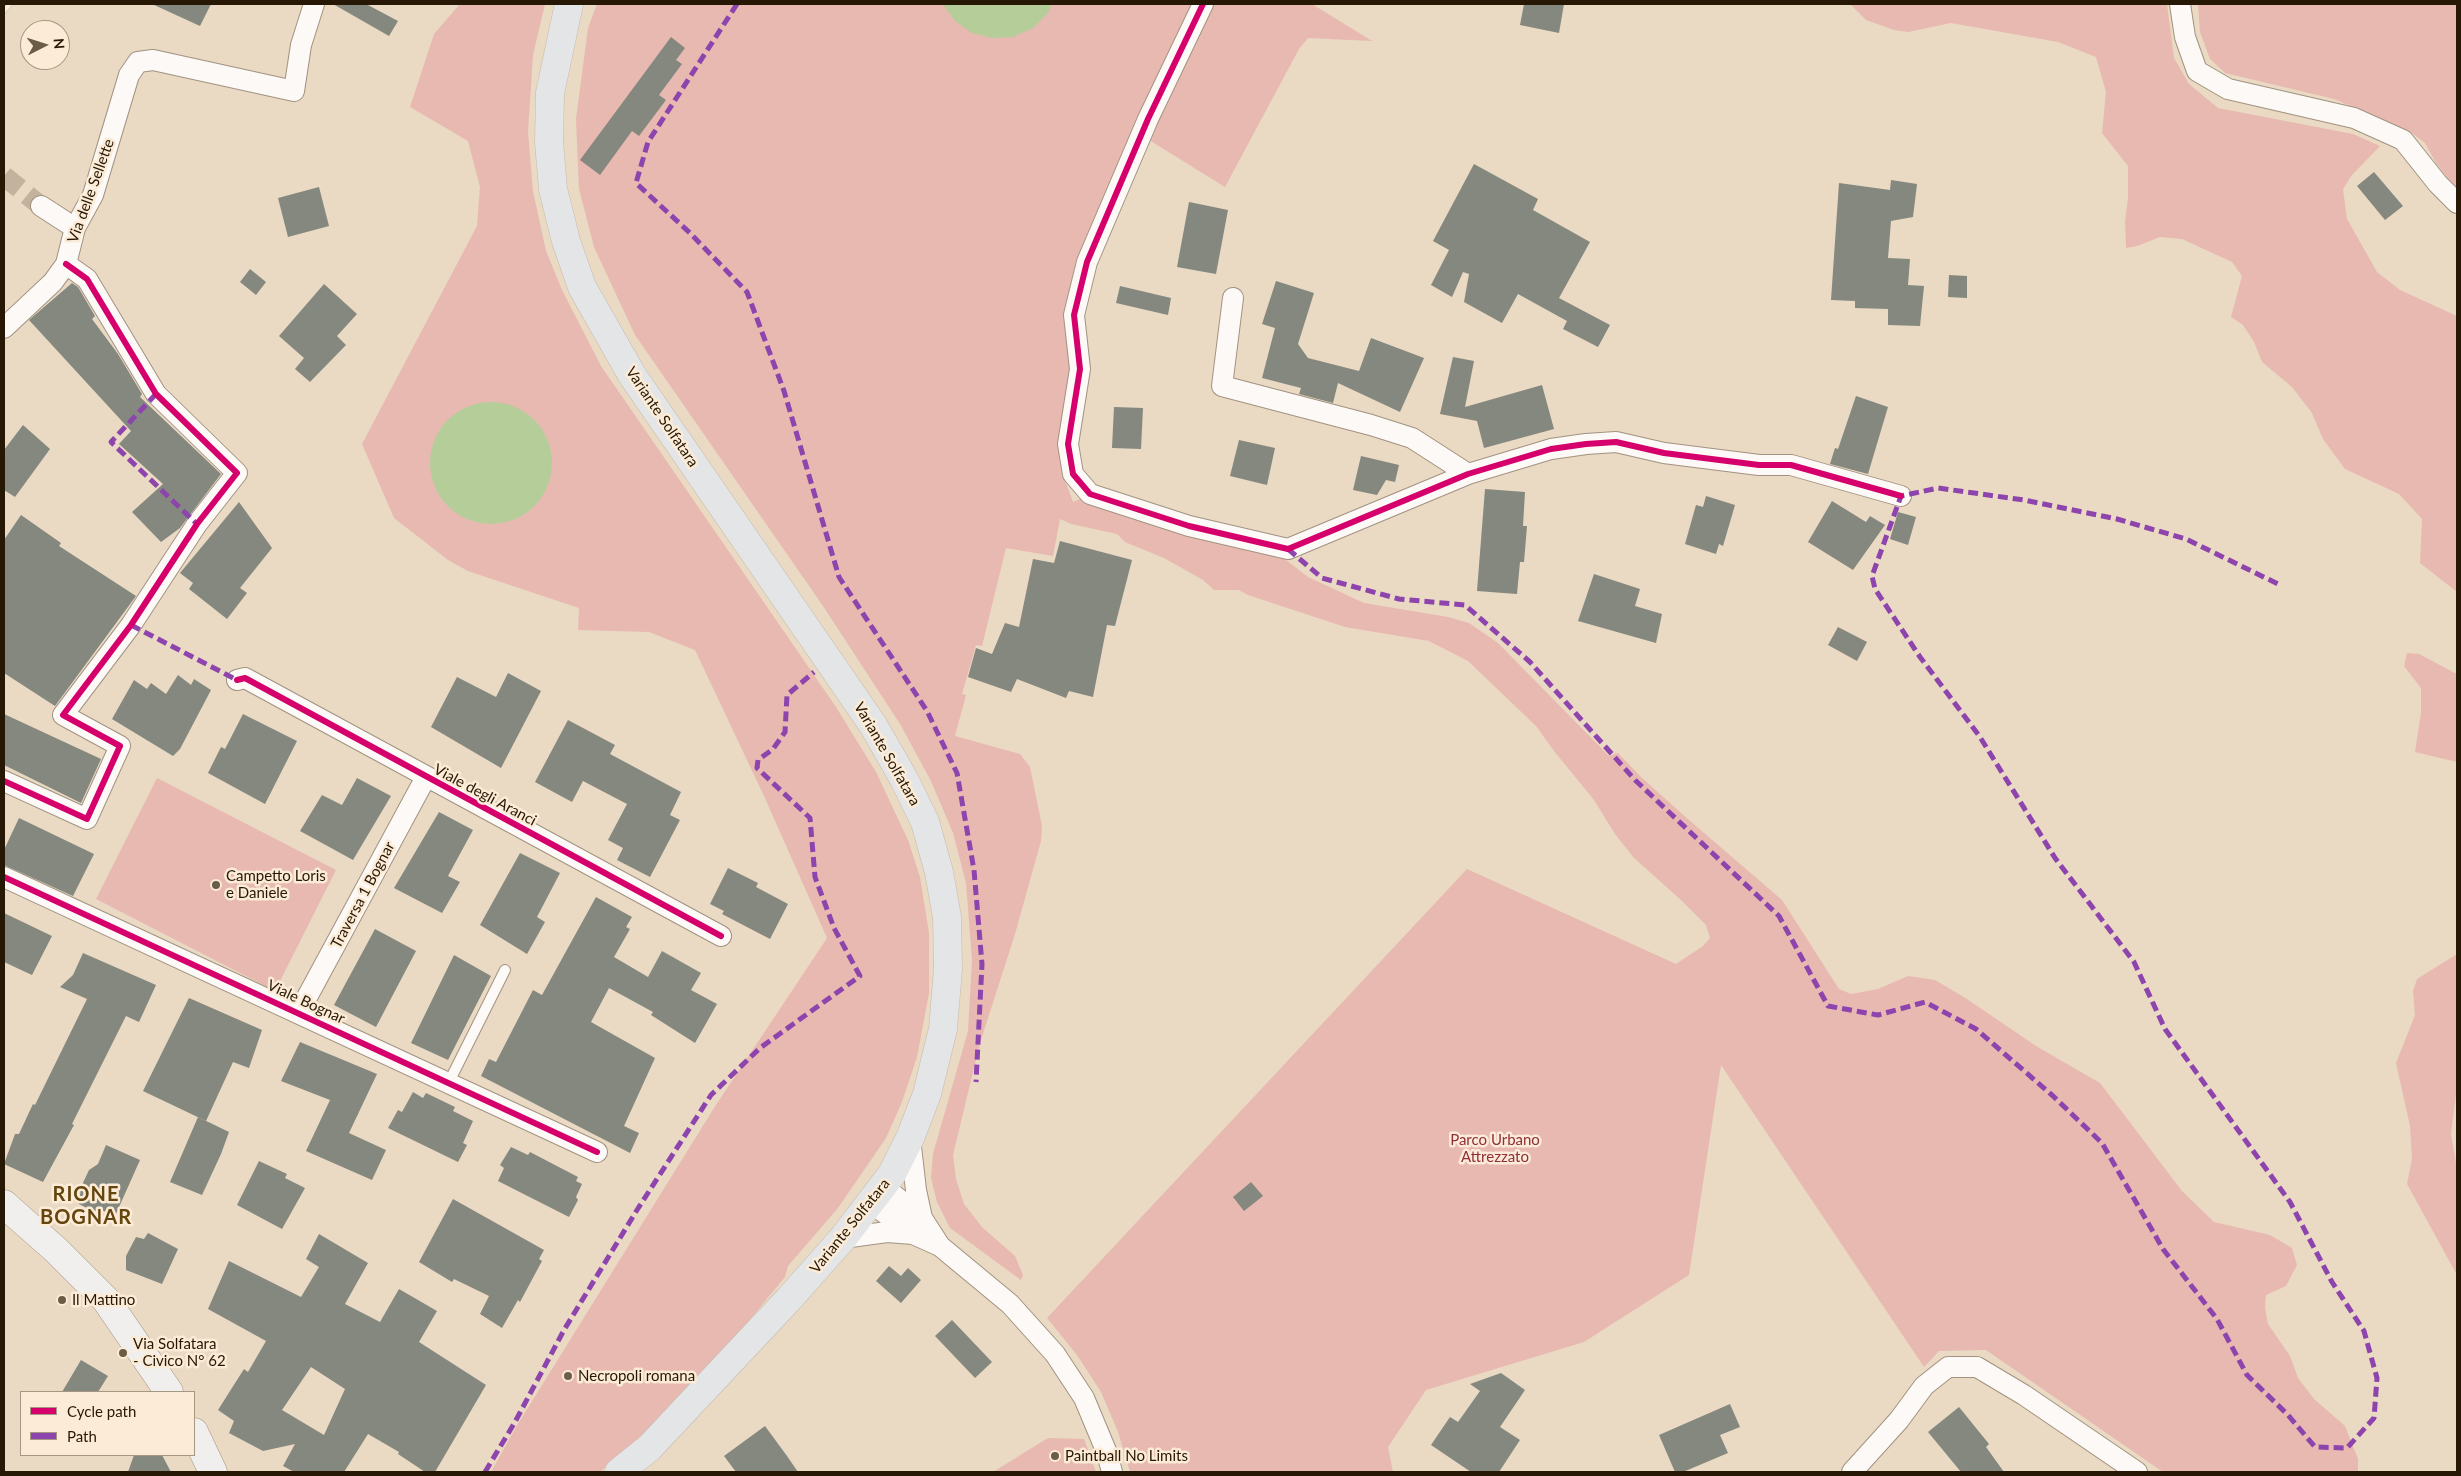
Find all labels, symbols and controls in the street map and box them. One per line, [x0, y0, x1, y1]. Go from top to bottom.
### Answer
north arrow [20, 20, 70, 70]
text: N [51, 38, 68, 50]
street label: Via delle Sellette [64, 137, 118, 245]
street label: Variante Solfatara [622, 364, 702, 470]
street label: Variante Solfatara [850, 699, 924, 809]
street label: Viale degli Aranci [431, 760, 539, 830]
street label: Traversa 1 Bognar [327, 839, 399, 951]
place label: Campetto Loris e Daniele [226, 867, 326, 902]
marker: Campetto Loris e Daniele [210, 879, 222, 891]
street label: Viale Bognar [264, 976, 348, 1028]
park label: Parco Urbano Attrezzato [1450, 1131, 1540, 1166]
street label: Variante Solfatara [806, 1175, 894, 1277]
district label: RIONE BOGNAR [39, 1183, 133, 1230]
place label: Il Mattino [72, 1291, 135, 1309]
marker: Il Mattino [56, 1294, 68, 1306]
place label: Via Solfatara - Civico N° 62 [133, 1335, 226, 1370]
marker: Via Solfatara - Civico N° 62 [117, 1347, 129, 1359]
place label: Necropoli romana [578, 1367, 695, 1385]
marker: Necropoli romana [562, 1370, 574, 1382]
legend [20, 1391, 195, 1456]
text: Cycle path [67, 1402, 136, 1420]
text: Path [67, 1427, 97, 1445]
place label: Paintball No Limits [1065, 1447, 1188, 1465]
marker: Paintball No Limits [1049, 1450, 1061, 1462]

